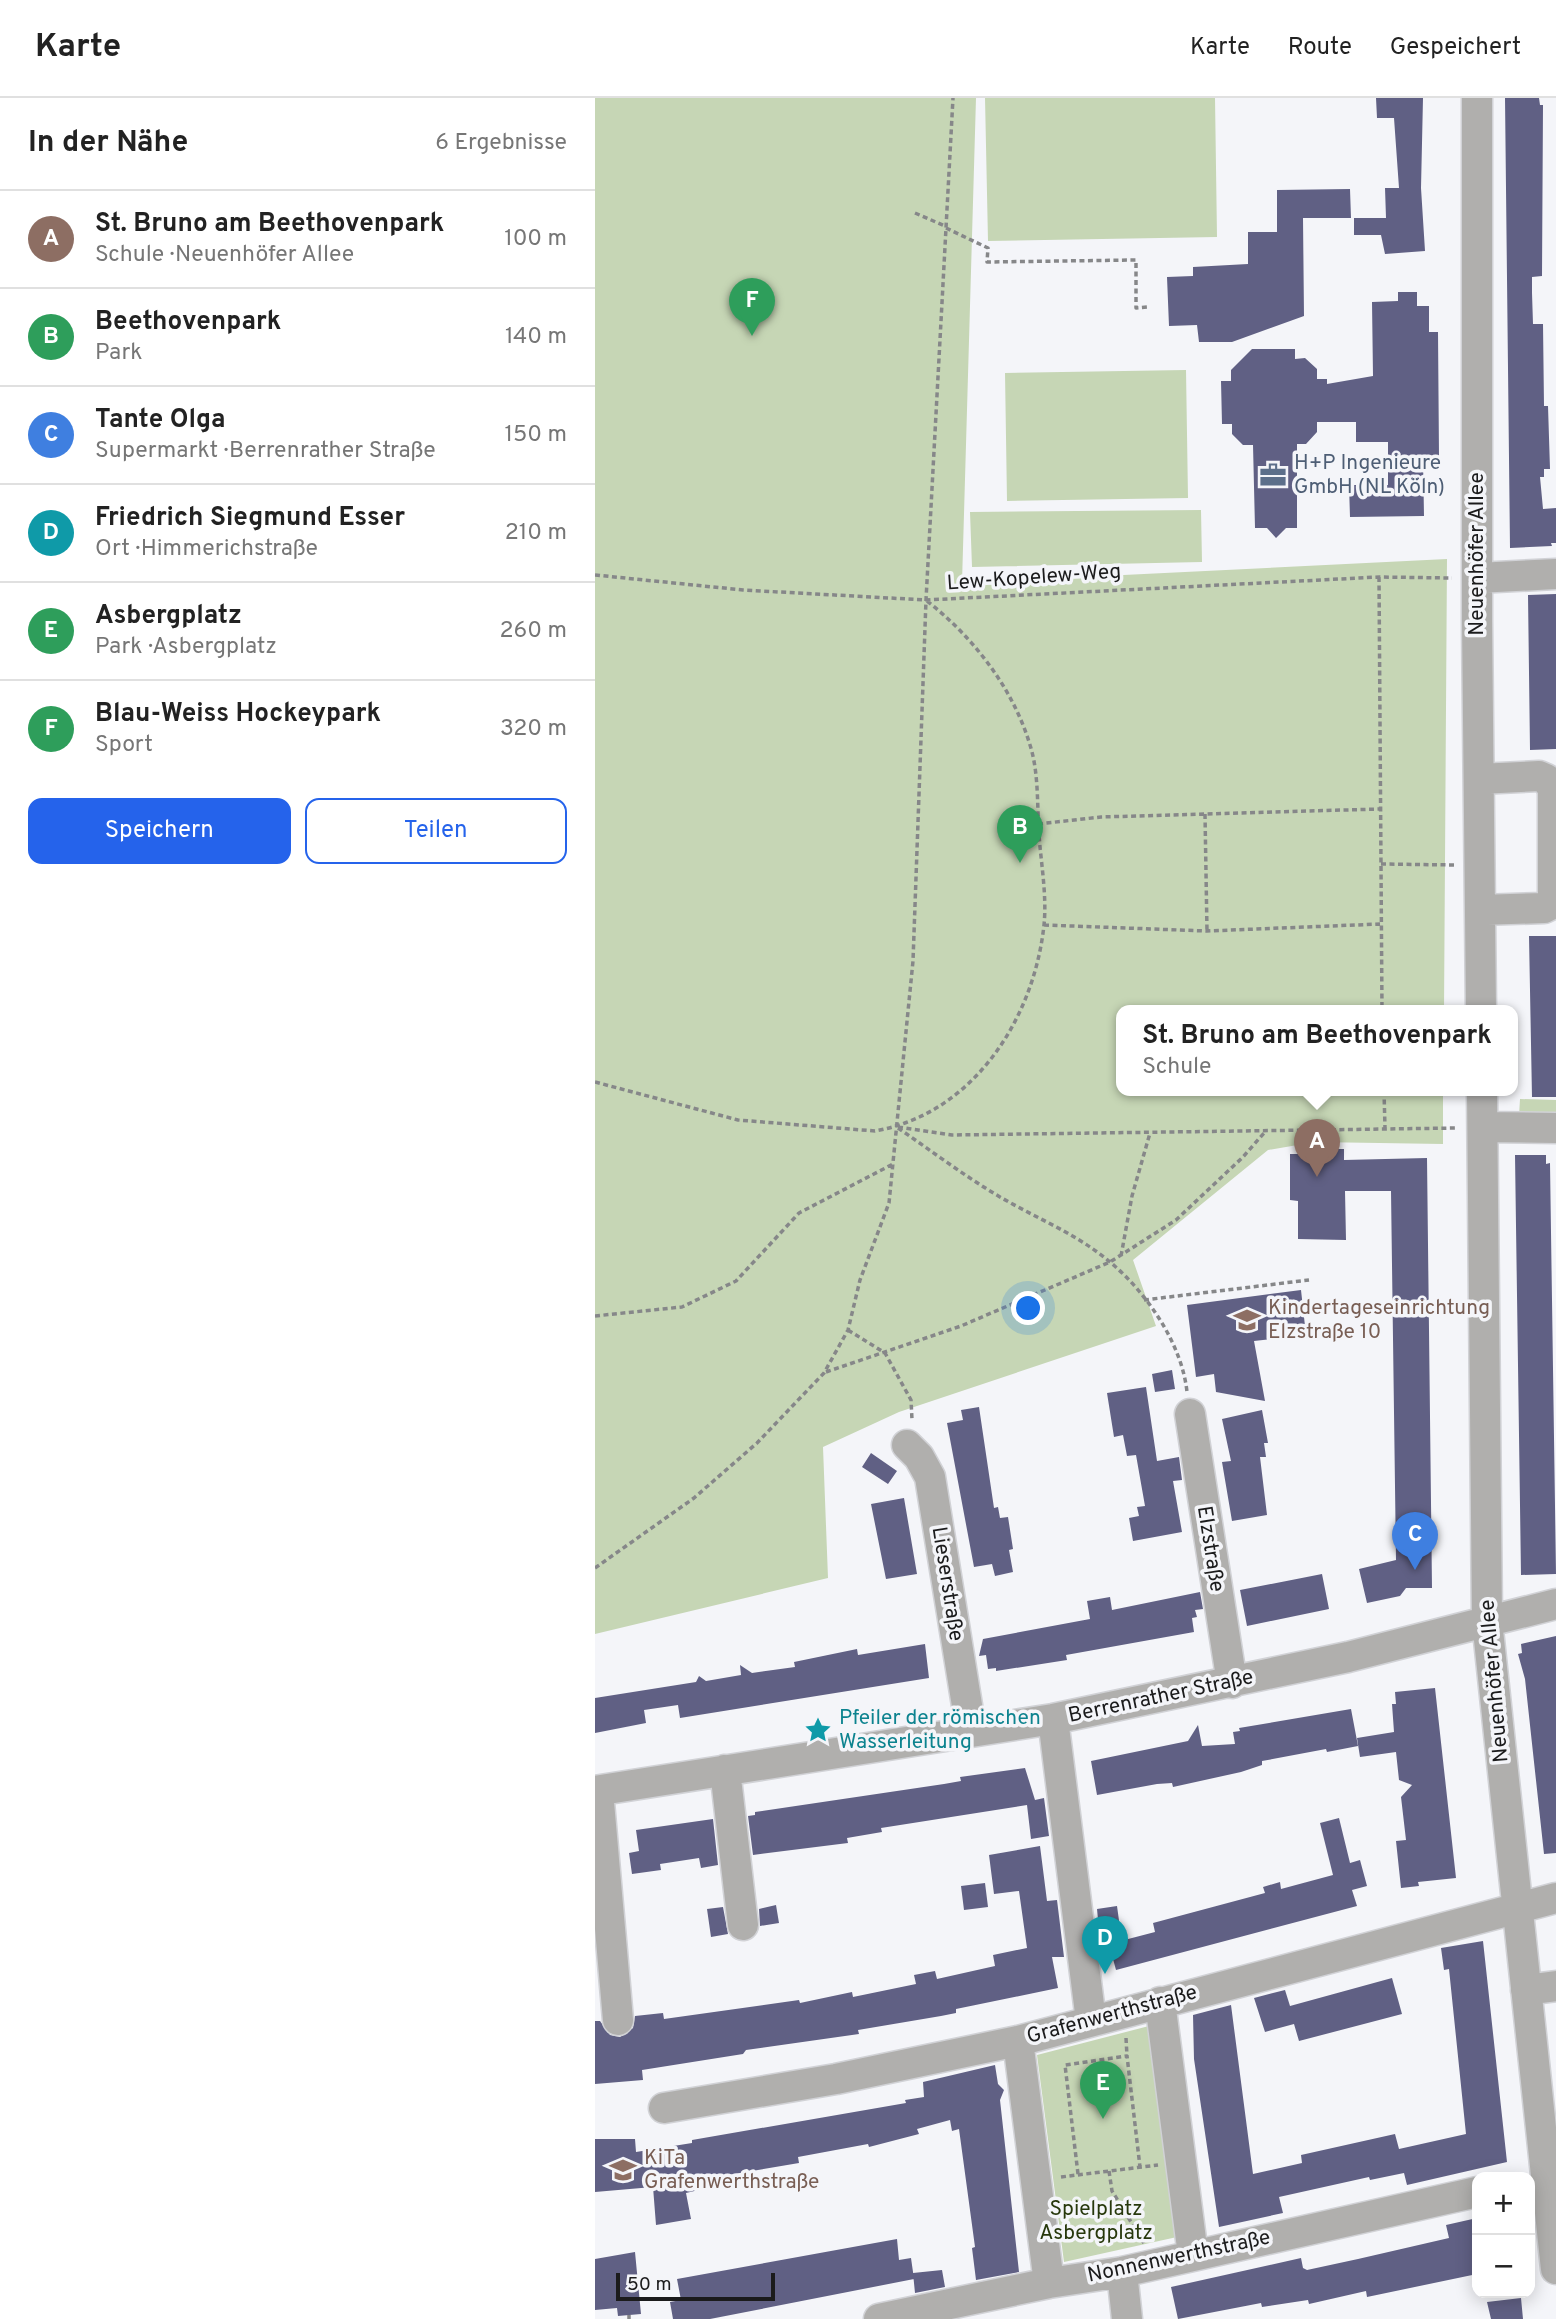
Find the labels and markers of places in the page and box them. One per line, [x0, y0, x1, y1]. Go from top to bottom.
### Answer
pin: F [729, 278, 775, 336]
place label: H+P Ingenieure GmbH (NL Köln) [1294, 450, 1445, 501]
office icon: H+P Ingenieure GmbH (NL Köln) [1258, 460, 1288, 490]
pin: B [997, 805, 1043, 863]
pin: A [1294, 1119, 1340, 1177]
place label: Kindertageseinrichtung Elzstraße 10 [1268, 1295, 1490, 1346]
school or university icon: Kindertageseinrichtung Elzstraße 10 [1232, 1305, 1262, 1335]
pin: C [1392, 1512, 1438, 1570]
place label: Pfeiler der römischen Wasserleitung [839, 1705, 1041, 1756]
place icon: Pfeiler der römischen Wasserleitung [803, 1715, 833, 1745]
pin: D [1082, 1916, 1128, 1974]
pin: E [1080, 2061, 1126, 2119]
place label: KiTa Grafenwerthstraße [644, 2145, 819, 2196]
school or university icon: KiTa Grafenwerthstraße [608, 2155, 638, 2185]

